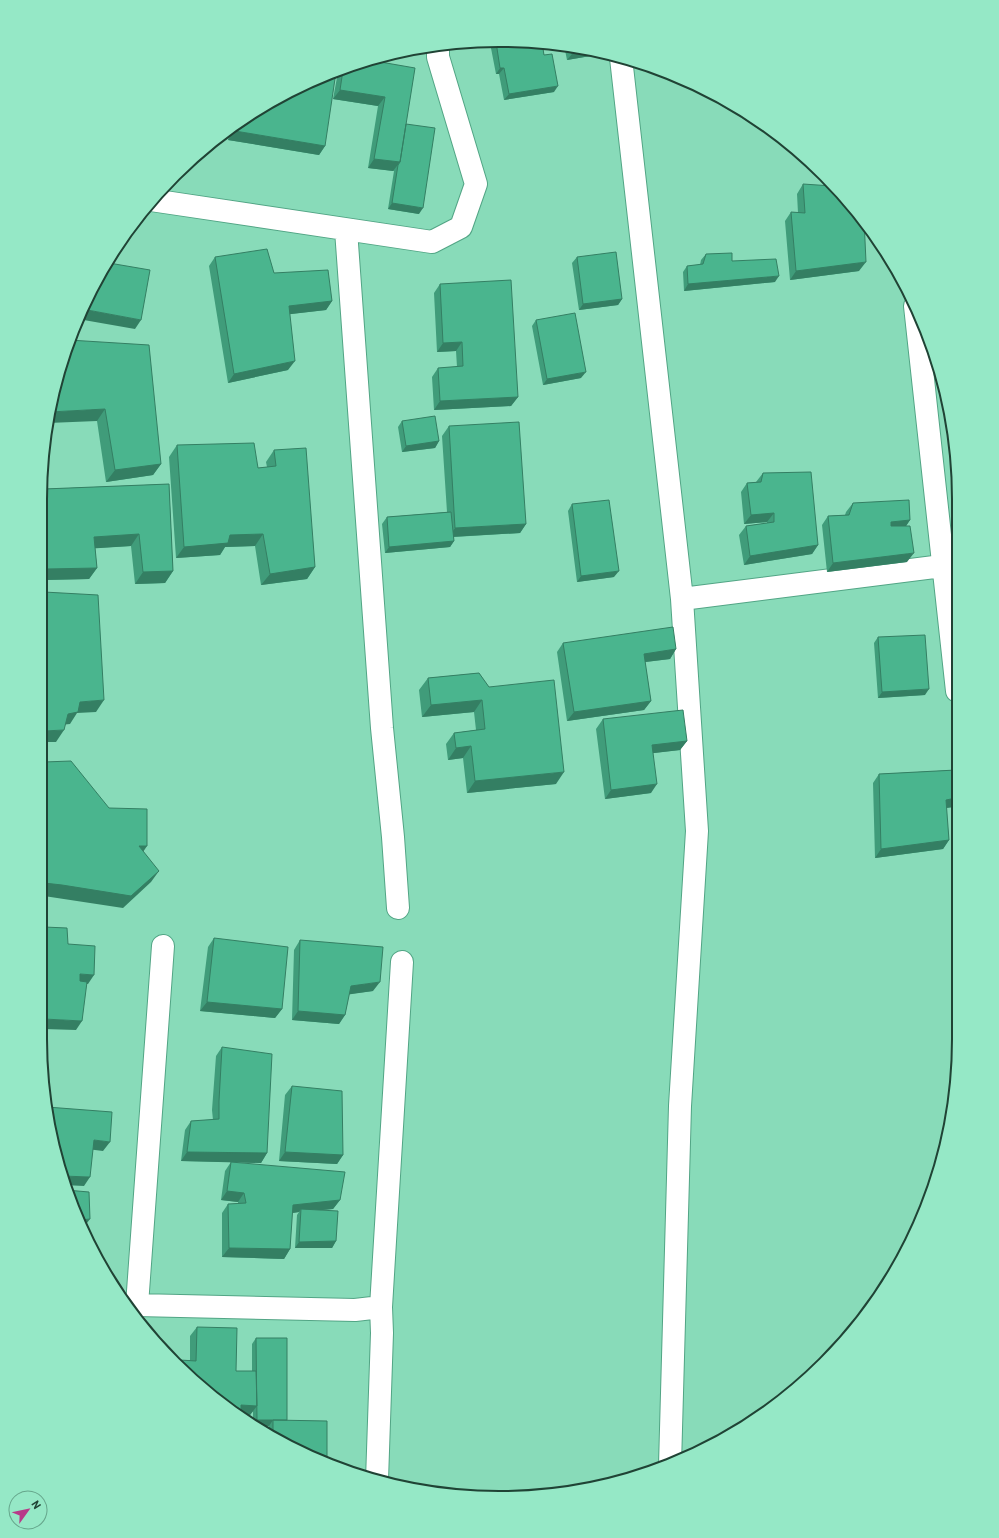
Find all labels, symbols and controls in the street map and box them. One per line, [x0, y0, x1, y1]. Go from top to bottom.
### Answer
north arrow [8, 1490, 48, 1530]
text: N [29, 1498, 44, 1511]

